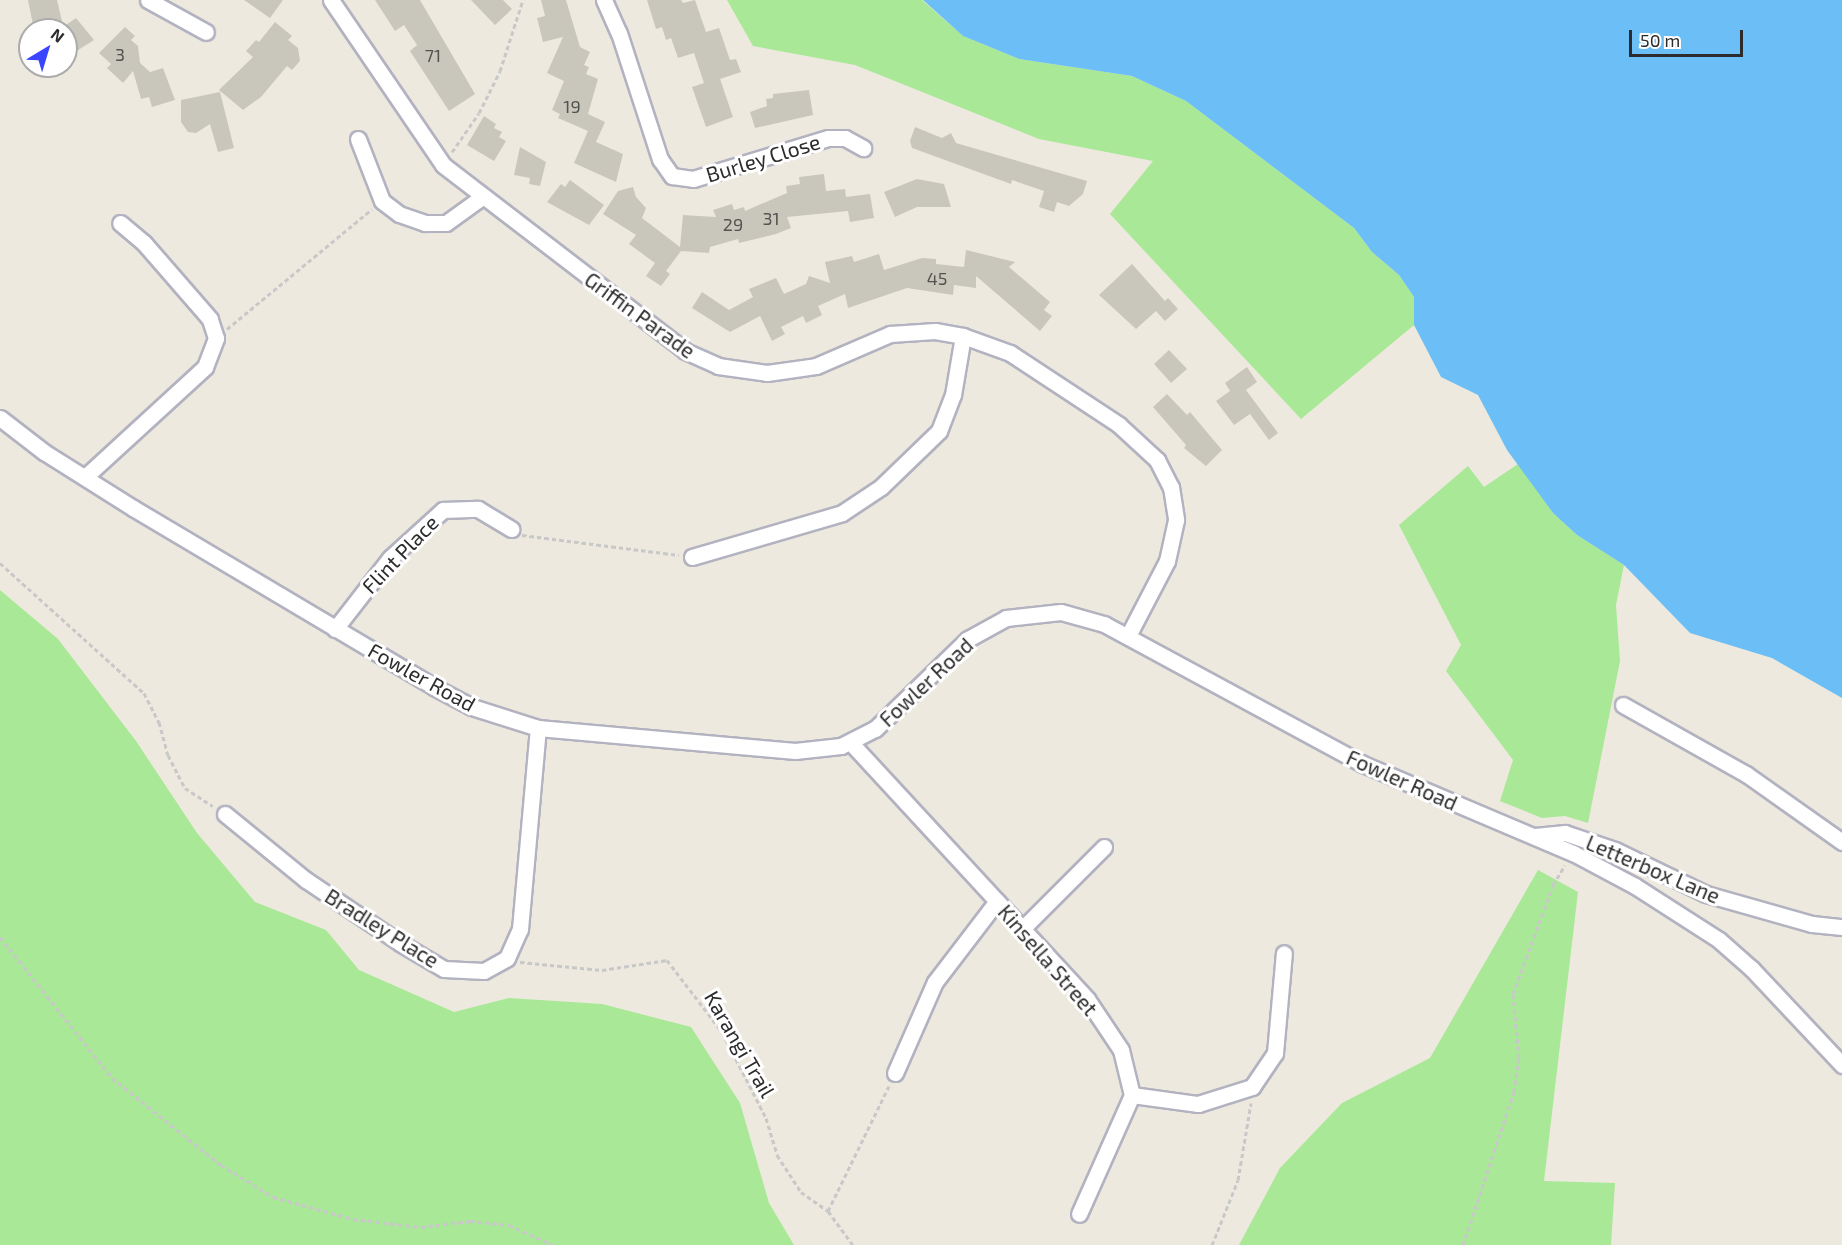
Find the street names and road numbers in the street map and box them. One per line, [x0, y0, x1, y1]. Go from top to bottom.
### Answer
street label: Burley Close [703, 129, 823, 187]
street label: Griffin Parade [580, 267, 700, 363]
street label: Flint Place [356, 510, 444, 598]
street label: Fowler Road [874, 632, 978, 732]
street label: Fowler Road [364, 637, 480, 717]
street label: Fowler Road [1342, 744, 1462, 816]
street label: Letterbox Lane [1582, 829, 1724, 909]
street label: Bradley Place [320, 883, 444, 973]
street label: Kinsella Street [993, 899, 1103, 1021]
street label: Karangi Trail [699, 986, 781, 1102]

